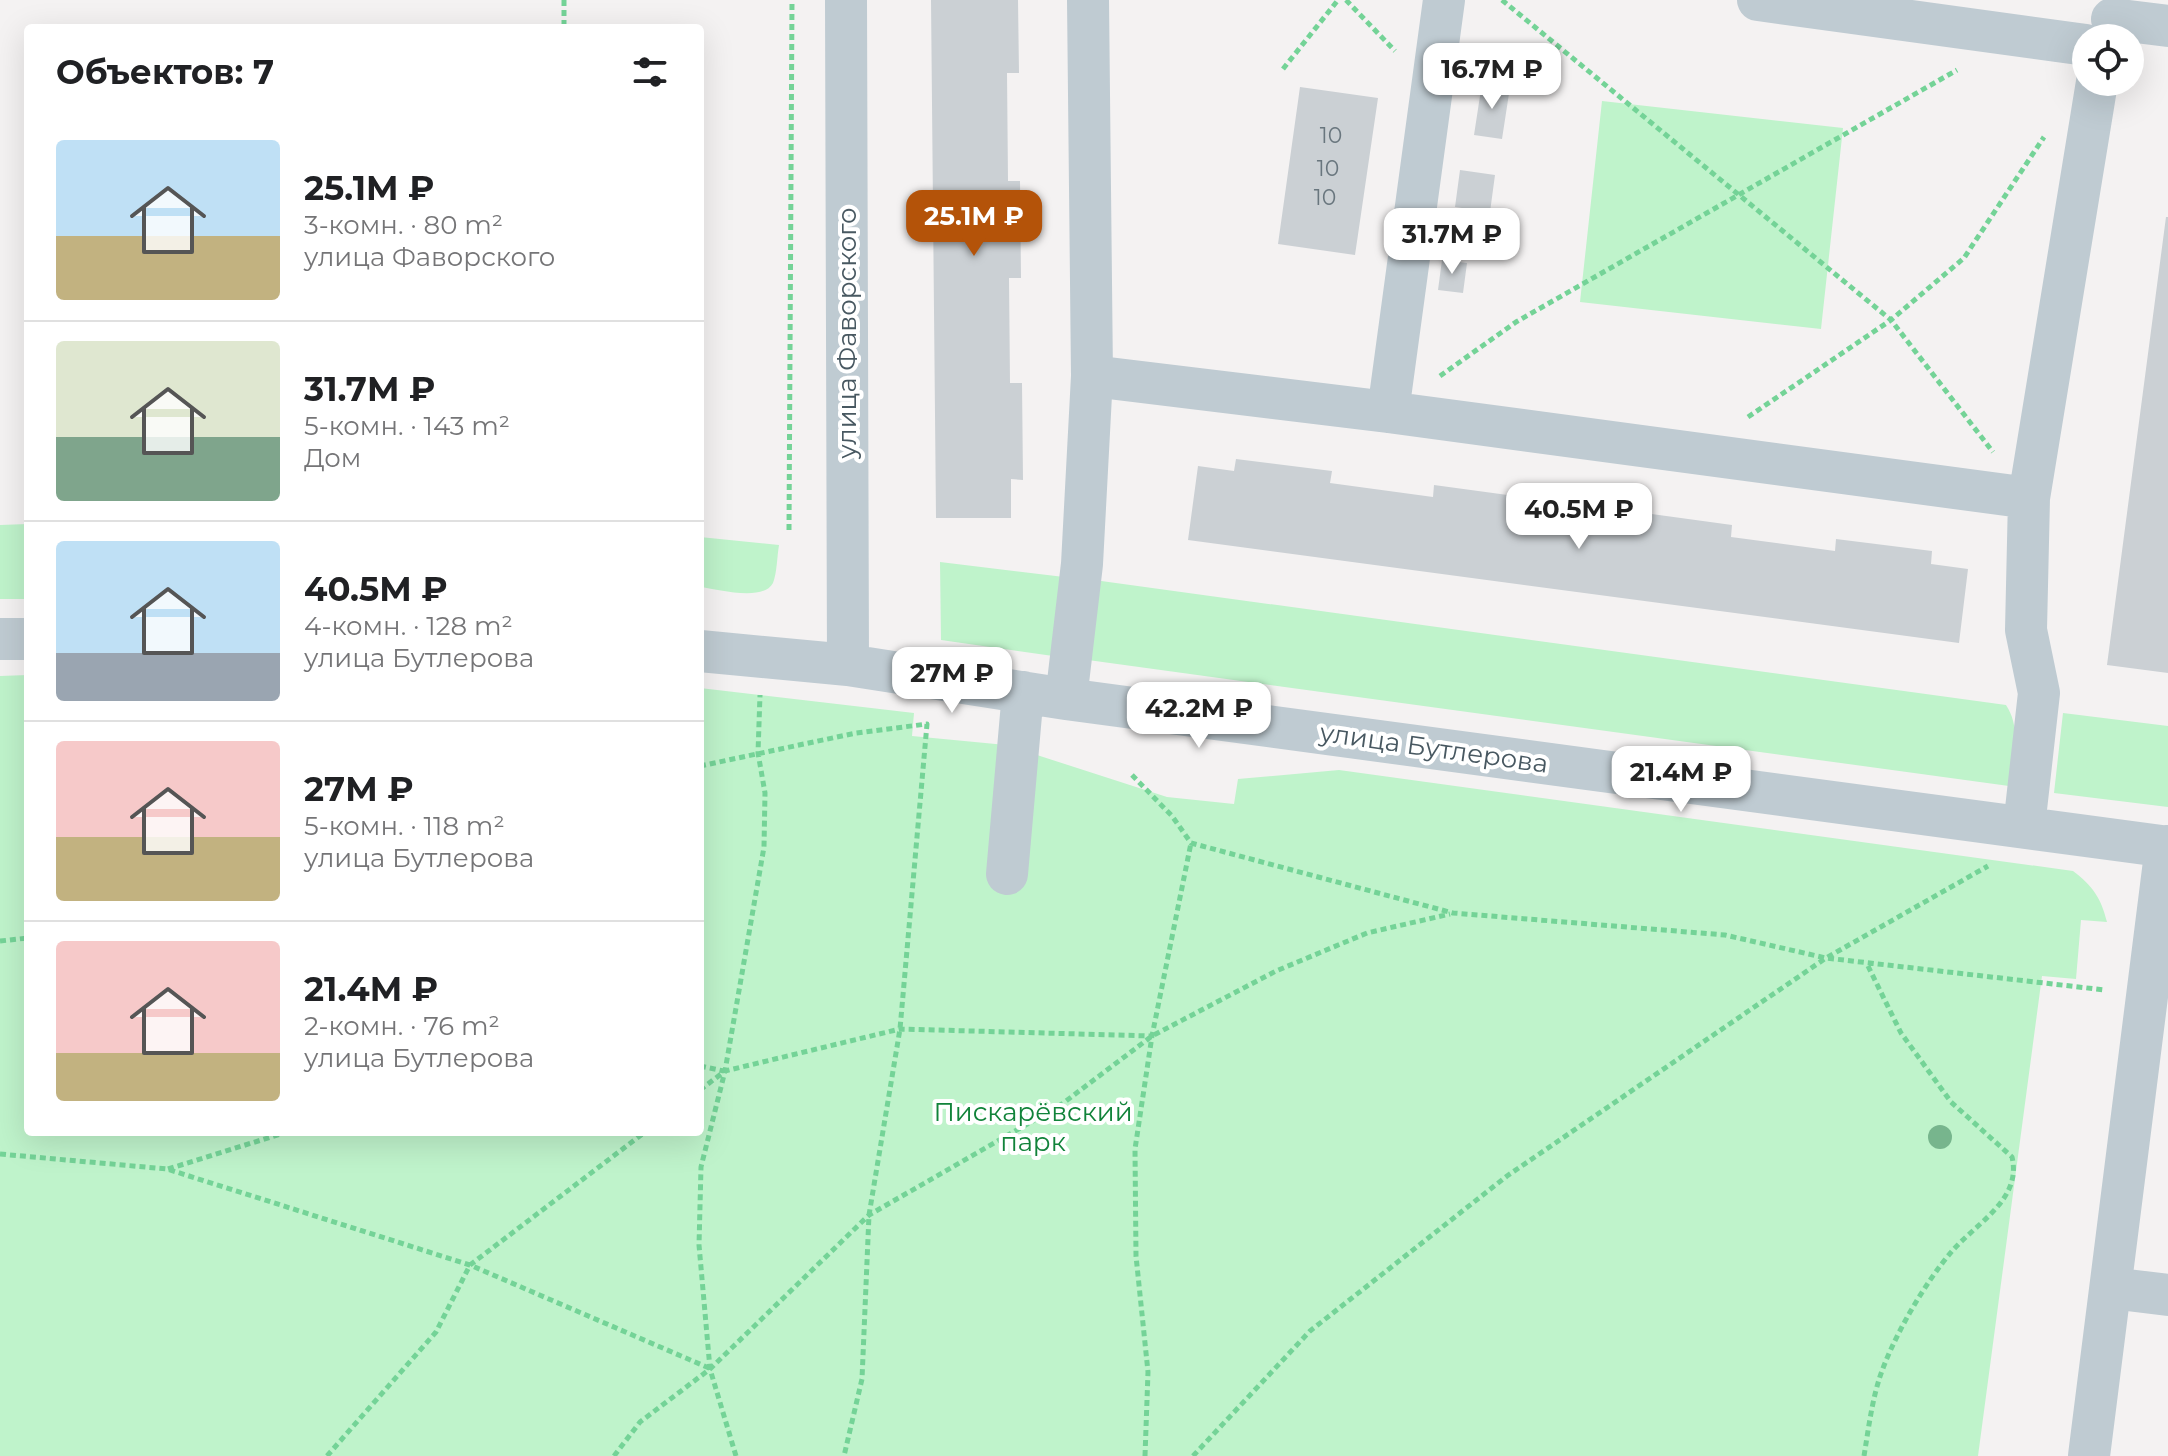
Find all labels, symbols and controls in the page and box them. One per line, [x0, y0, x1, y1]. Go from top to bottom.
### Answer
map controls [2072, 24, 2144, 96]
button: locate [2072, 24, 2144, 96]
pin: 16.7M ₽ [1418, 43, 1566, 111]
icon: filters [628, 50, 672, 94]
text: Объектов: 7 [56, 51, 274, 93]
text: 16.7M ₽ [1441, 53, 1543, 85]
house number: 10 [1320, 122, 1342, 149]
house number: 10 [1317, 155, 1339, 182]
text: 25.1M ₽ [304, 167, 434, 209]
icon: home [120, 172, 216, 268]
house number: 10 [1314, 184, 1336, 211]
pin: 25.1M ₽ [900, 190, 1048, 258]
text: 25.1M ₽ [924, 200, 1024, 232]
street label: улица Фаворского [831, 207, 863, 460]
pin: 31.7M ₽ [1378, 208, 1526, 276]
text: 3-комн. · 80 m² [304, 209, 503, 241]
text: 31.7M ₽ [1402, 218, 1502, 250]
text: улица Фаворского [304, 241, 555, 273]
text: 31.7M ₽ [304, 368, 435, 410]
icon: home [120, 373, 216, 469]
text: 5-комн. · 143 m² [304, 410, 510, 442]
text: Дом [304, 442, 361, 474]
pin: 40.5M ₽ [1505, 483, 1653, 551]
text: 40.5M ₽ [1524, 493, 1634, 525]
text: 40.5M ₽ [304, 568, 448, 610]
icon: home [120, 573, 216, 669]
text: 4-комн. · 128 m² [304, 610, 513, 642]
text: улица Бутлерова [304, 642, 534, 674]
pin: 27M ₽ [896, 647, 1008, 715]
text: 27M ₽ [910, 657, 994, 689]
pin: 42.2M ₽ [1125, 682, 1273, 750]
text: 42.2M ₽ [1145, 692, 1253, 724]
street label: улица Бутлерова [1317, 716, 1550, 780]
pin: 21.4M ₽ [1607, 746, 1755, 814]
text: 21.4M ₽ [1630, 756, 1732, 788]
text: 27M ₽ [304, 768, 414, 810]
icon: home [120, 773, 216, 869]
text: 5-комн. · 118 m² [304, 810, 505, 842]
text: улица Бутлерова [304, 842, 534, 874]
text: 21.4M ₽ [304, 968, 438, 1010]
icon: home [120, 973, 216, 1069]
text: 2-комн. · 76 m² [304, 1010, 500, 1042]
text: улица Бутлерова [304, 1042, 534, 1074]
park label: Пискарёвский парк [933, 1096, 1133, 1158]

